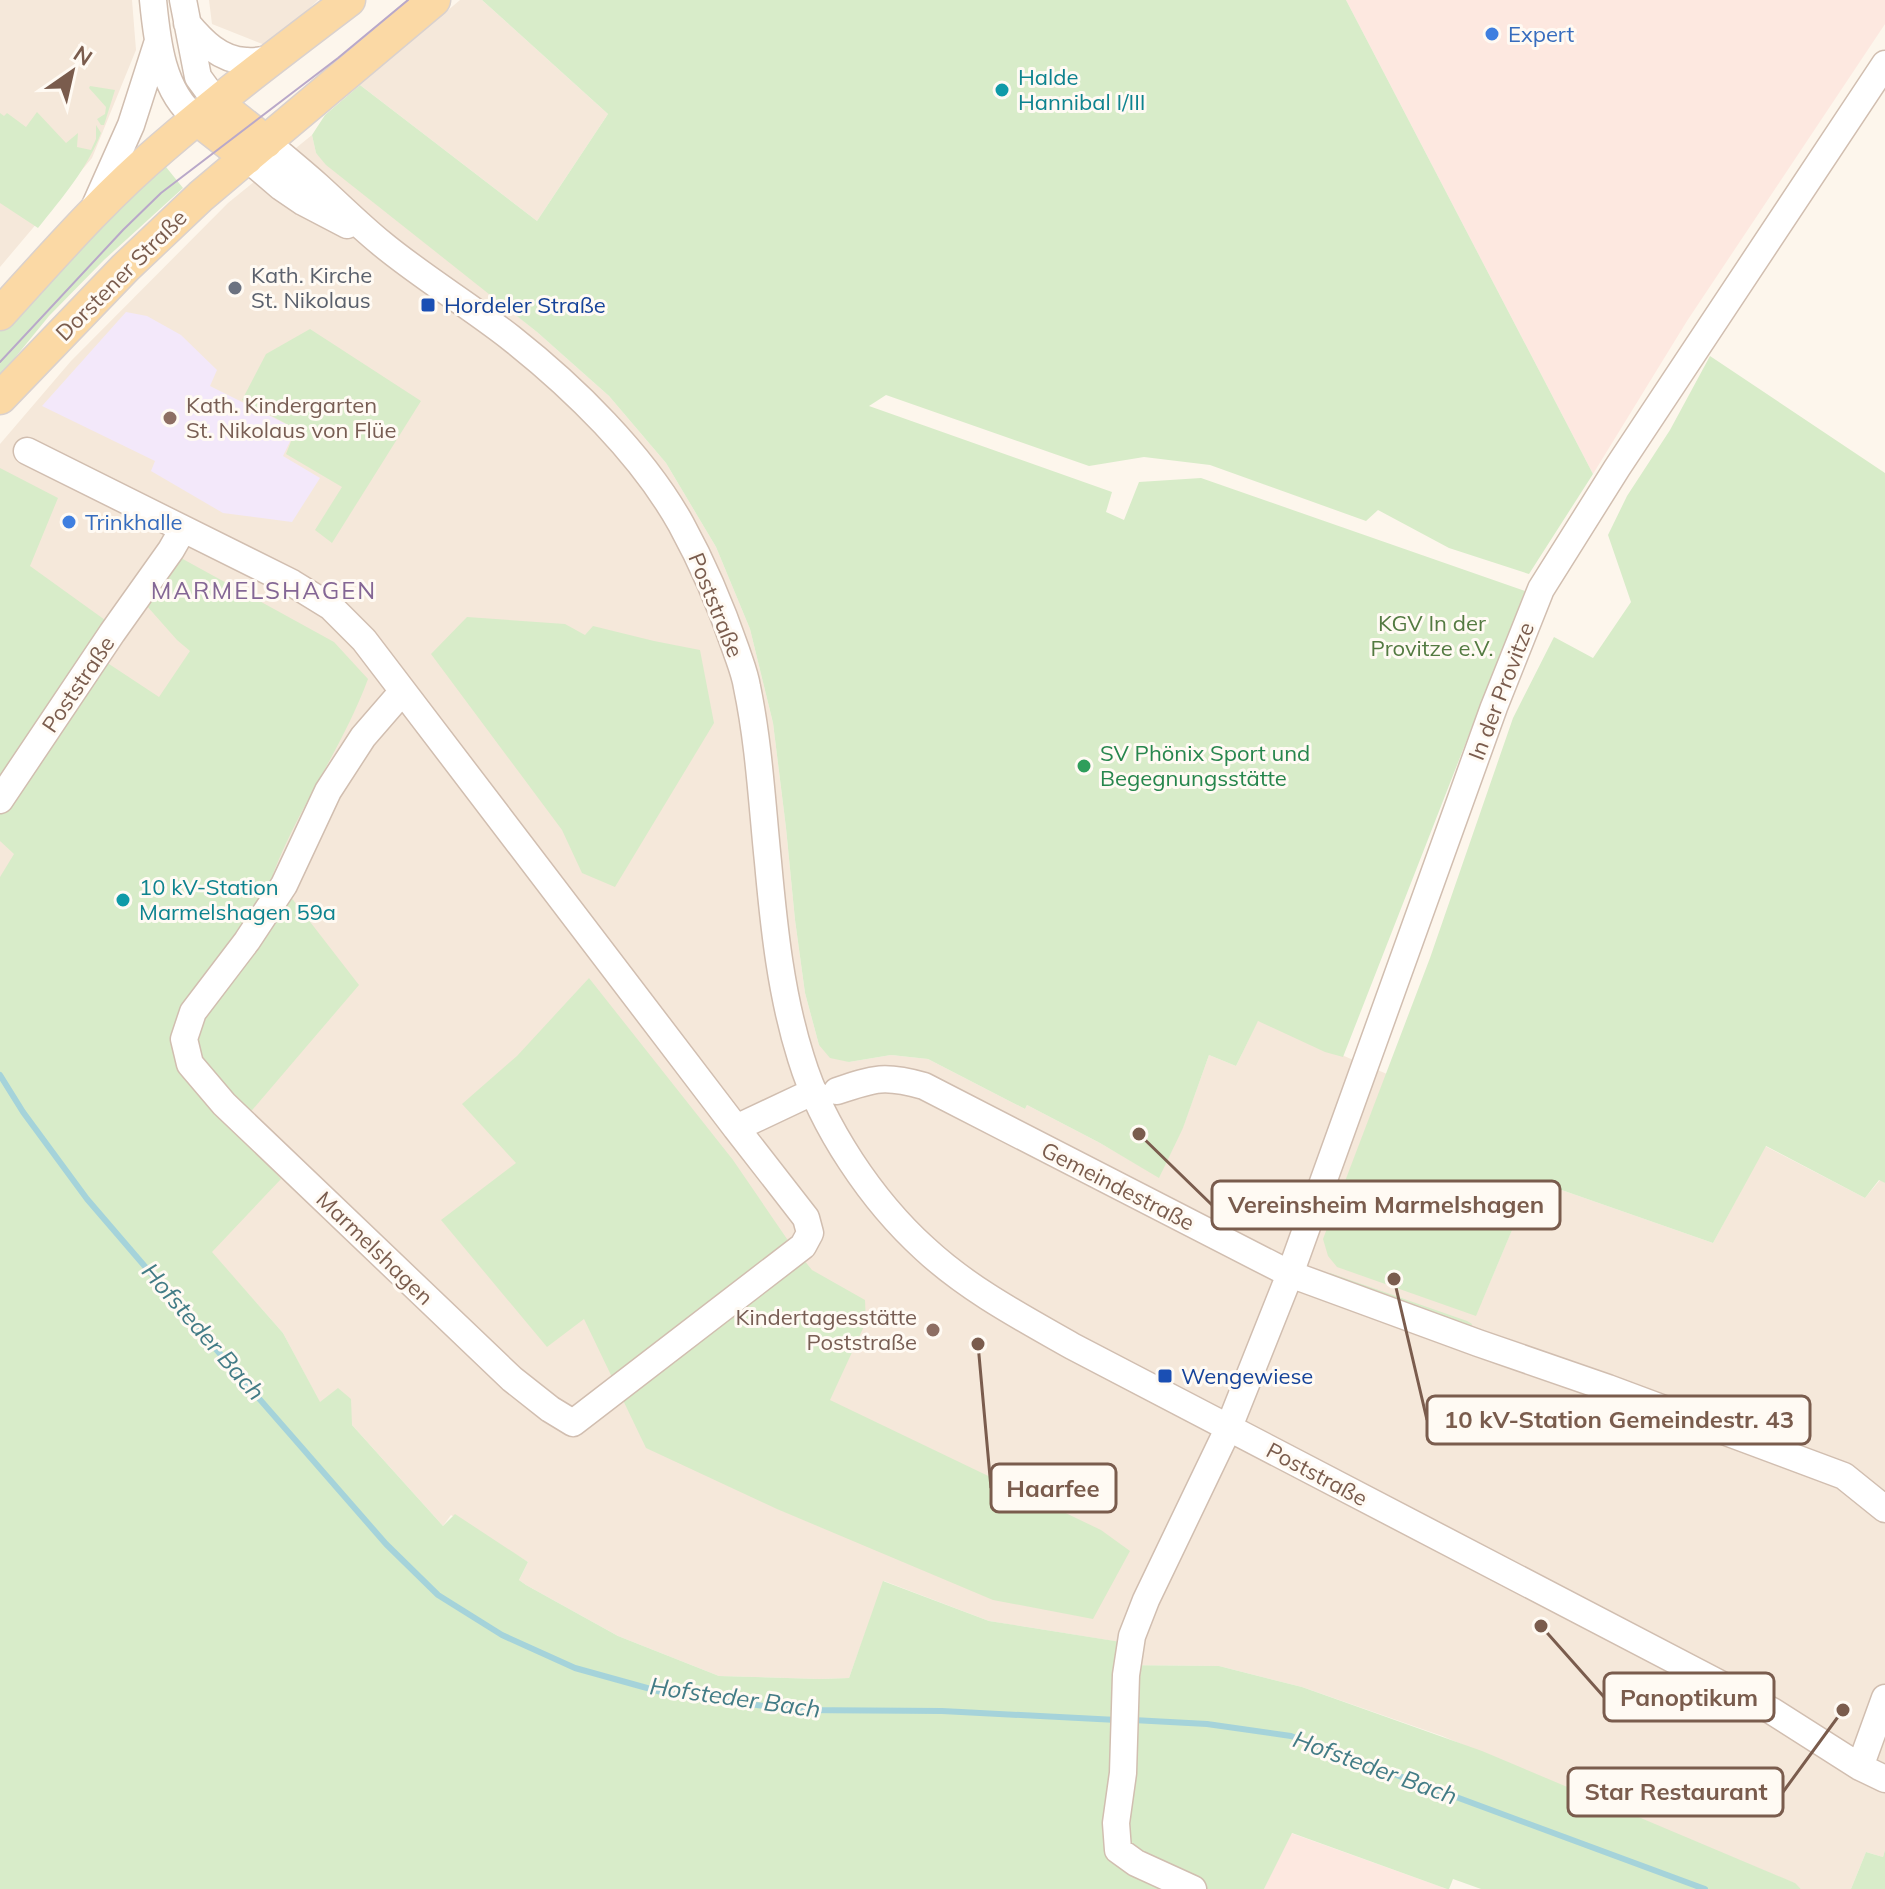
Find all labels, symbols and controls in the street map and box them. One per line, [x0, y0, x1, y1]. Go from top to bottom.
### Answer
place label: Expert [1508, 20, 1574, 48]
marker: Expert [1483, 25, 1501, 43]
north arrow [32, 32, 112, 112]
text: N [68, 39, 98, 72]
place label: Halde Hannibal I/III [1018, 63, 1146, 116]
marker: Halde Hannibal I/III [993, 81, 1011, 99]
street label: Dorstener Straße [50, 204, 192, 346]
place label: Kath. Kirche St. Nikolaus [251, 261, 372, 314]
marker: Kath. Kirche St. Nikolaus [226, 279, 244, 297]
place label: Hordeler Straße [444, 291, 606, 319]
marker: Hordeler Straße [419, 296, 437, 314]
place label: Kath. Kindergarten St. Nikolaus von Flüe [186, 391, 396, 444]
marker: Kath. Kindergarten St. Nikolaus von Flüe [161, 409, 179, 427]
place label: Trinkhalle [85, 508, 183, 536]
marker: Trinkhalle [60, 513, 78, 531]
street label: Poststraße [682, 549, 750, 661]
district label: MARMELSHAGEN [151, 575, 377, 605]
park label: KGV In der Provitze e.V. [1371, 609, 1493, 662]
street label: In der Provitze [1462, 618, 1540, 764]
street label: Poststraße [36, 630, 120, 738]
place label: SV Phönix Sport und Begegnungsstätte [1100, 739, 1310, 792]
marker: SV Phönix Sport und Begegnungsstätte [1075, 757, 1093, 775]
place label: 10 kV-Station Marmelshagen 59a [139, 873, 336, 926]
marker: 10 kV-Station Marmelshagen 59a [114, 891, 132, 909]
street label: Gemeindestraße [1037, 1135, 1199, 1237]
callout: Vereinsheim Marmelshagen [1212, 1181, 1560, 1229]
street label: Marmelshagen [311, 1185, 439, 1311]
text: Vereinsheim Marmelshagen [1227, 1189, 1544, 1219]
water label: Hofsteder Bach [136, 1257, 272, 1406]
place label: Kindertagesstätte Poststraße [735, 1303, 917, 1356]
marker: Kindertagesstätte Poststraße [924, 1321, 942, 1339]
place label: Wengewiese [1181, 1362, 1313, 1390]
marker: Wengewiese [1156, 1367, 1174, 1385]
callout: 10 kV-Station Gemeindestr. 43 [1427, 1396, 1810, 1444]
text: 10 kV-Station Gemeindestr. 43 [1444, 1404, 1794, 1434]
street label: Poststraße [1262, 1436, 1372, 1512]
callout: Haarfee [991, 1464, 1116, 1512]
text: Haarfee [1006, 1473, 1100, 1503]
water label: Hofsteder Bach [648, 1670, 822, 1724]
callout: Panoptikum [1604, 1673, 1774, 1721]
text: Panoptikum [1620, 1682, 1758, 1712]
water label: Hofsteder Bach [1289, 1724, 1461, 1811]
callout: Star Restaurant [1568, 1768, 1783, 1816]
text: Star Restaurant [1585, 1776, 1767, 1806]

